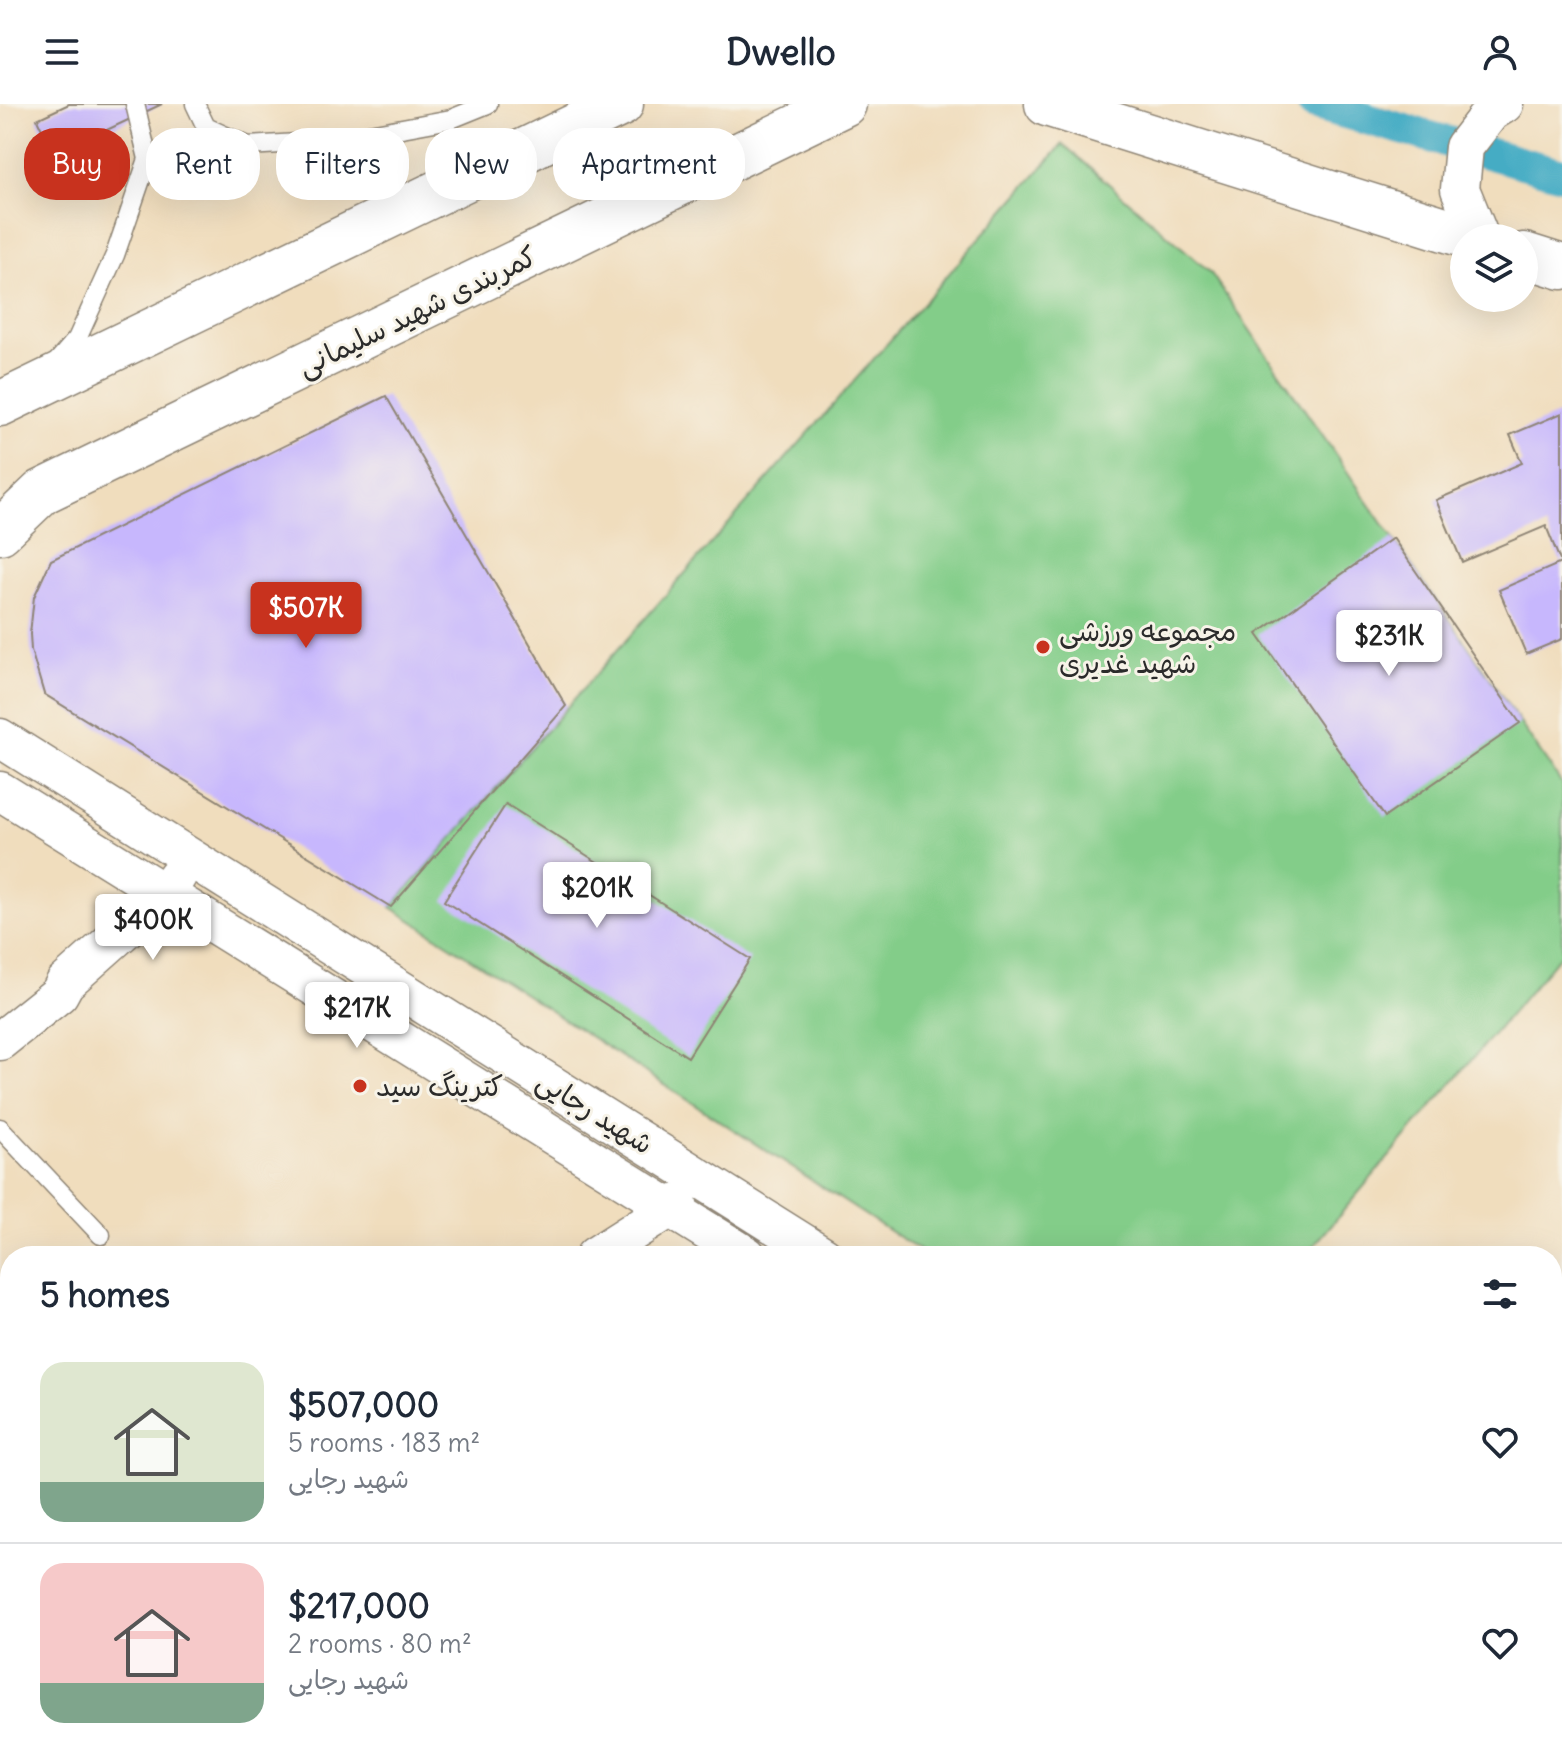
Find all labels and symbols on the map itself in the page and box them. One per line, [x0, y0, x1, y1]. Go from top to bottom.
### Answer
street label: کمربندی شهید سلیمانی [292, 237, 542, 385]
pin: $507K [250, 582, 362, 650]
pin: $231K [1333, 610, 1445, 678]
place label: مجموعه ورزشی شهید غدیری [1059, 613, 1236, 681]
marker: مجموعه ورزشی شهید غدیری [1034, 638, 1052, 656]
pin: $201K [541, 862, 653, 930]
pin: $400K [97, 894, 209, 962]
pin: $217K [301, 982, 413, 1050]
street label: شهید رجایی [530, 1062, 660, 1162]
place label: کترینگ سید [376, 1068, 503, 1104]
marker: کترینگ سید [351, 1077, 369, 1095]

